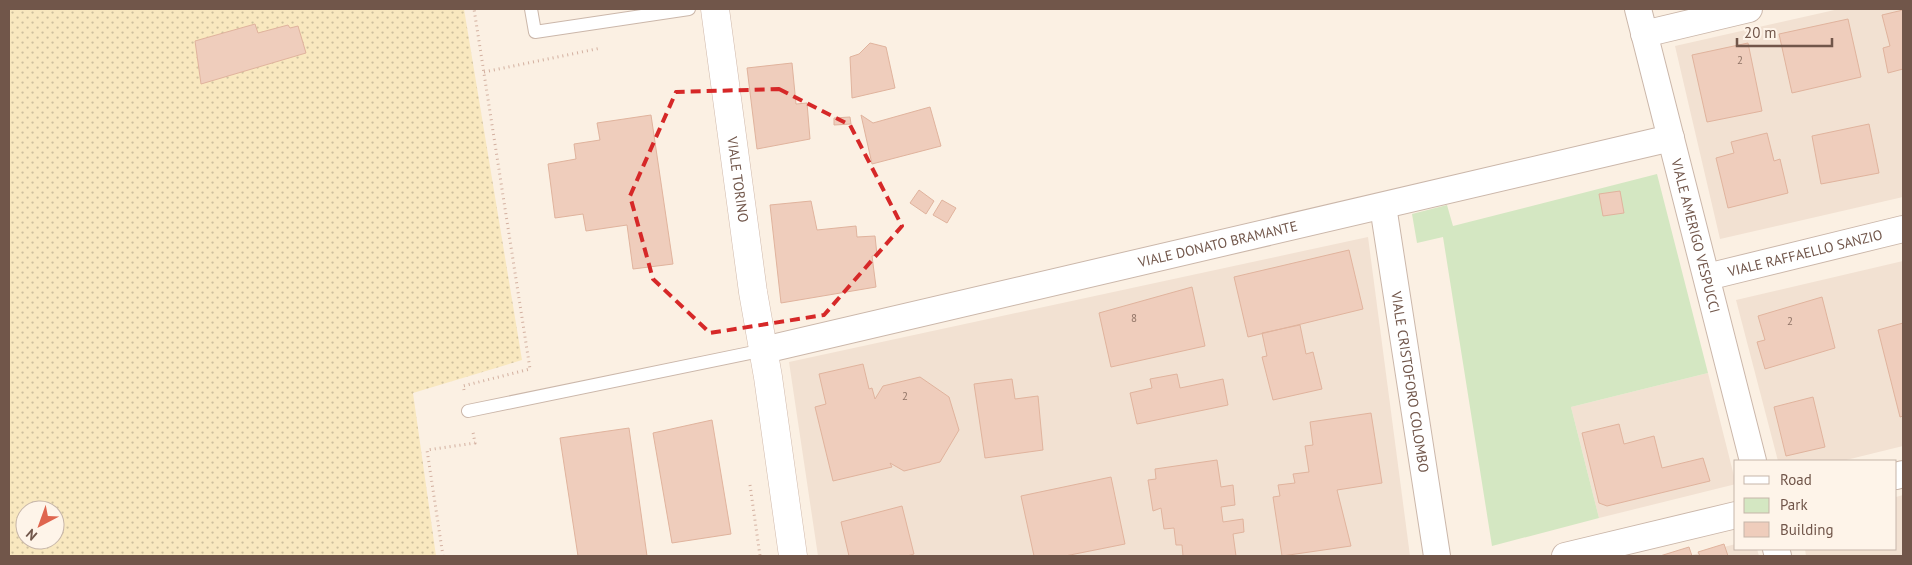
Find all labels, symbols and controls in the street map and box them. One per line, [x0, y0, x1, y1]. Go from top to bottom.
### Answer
scale bar [1737, 15, 1832, 47]
text: 20 m [1744, 23, 1777, 42]
house number: 2 [1737, 53, 1743, 67]
street label: VIALE TORINO [723, 134, 753, 224]
street label: VIALE AMERIGO VESPUCCI [1667, 156, 1724, 315]
street label: VIALE DONATO BRAMANTE [1135, 217, 1299, 271]
street label: VIALE RAFFAELLO SANZIO [1725, 225, 1884, 281]
street label: VIALE CRISTOFORO COLOMBO [1387, 289, 1433, 474]
house number: 8 [1131, 311, 1137, 325]
house number: 2 [1787, 314, 1793, 328]
house number: 2 [902, 389, 908, 403]
legend [1734, 460, 1897, 550]
text: Road [1780, 470, 1812, 489]
text: Park [1780, 495, 1808, 514]
north arrow [15, 500, 65, 550]
text: Building [1780, 520, 1834, 539]
text: N [22, 525, 41, 545]

